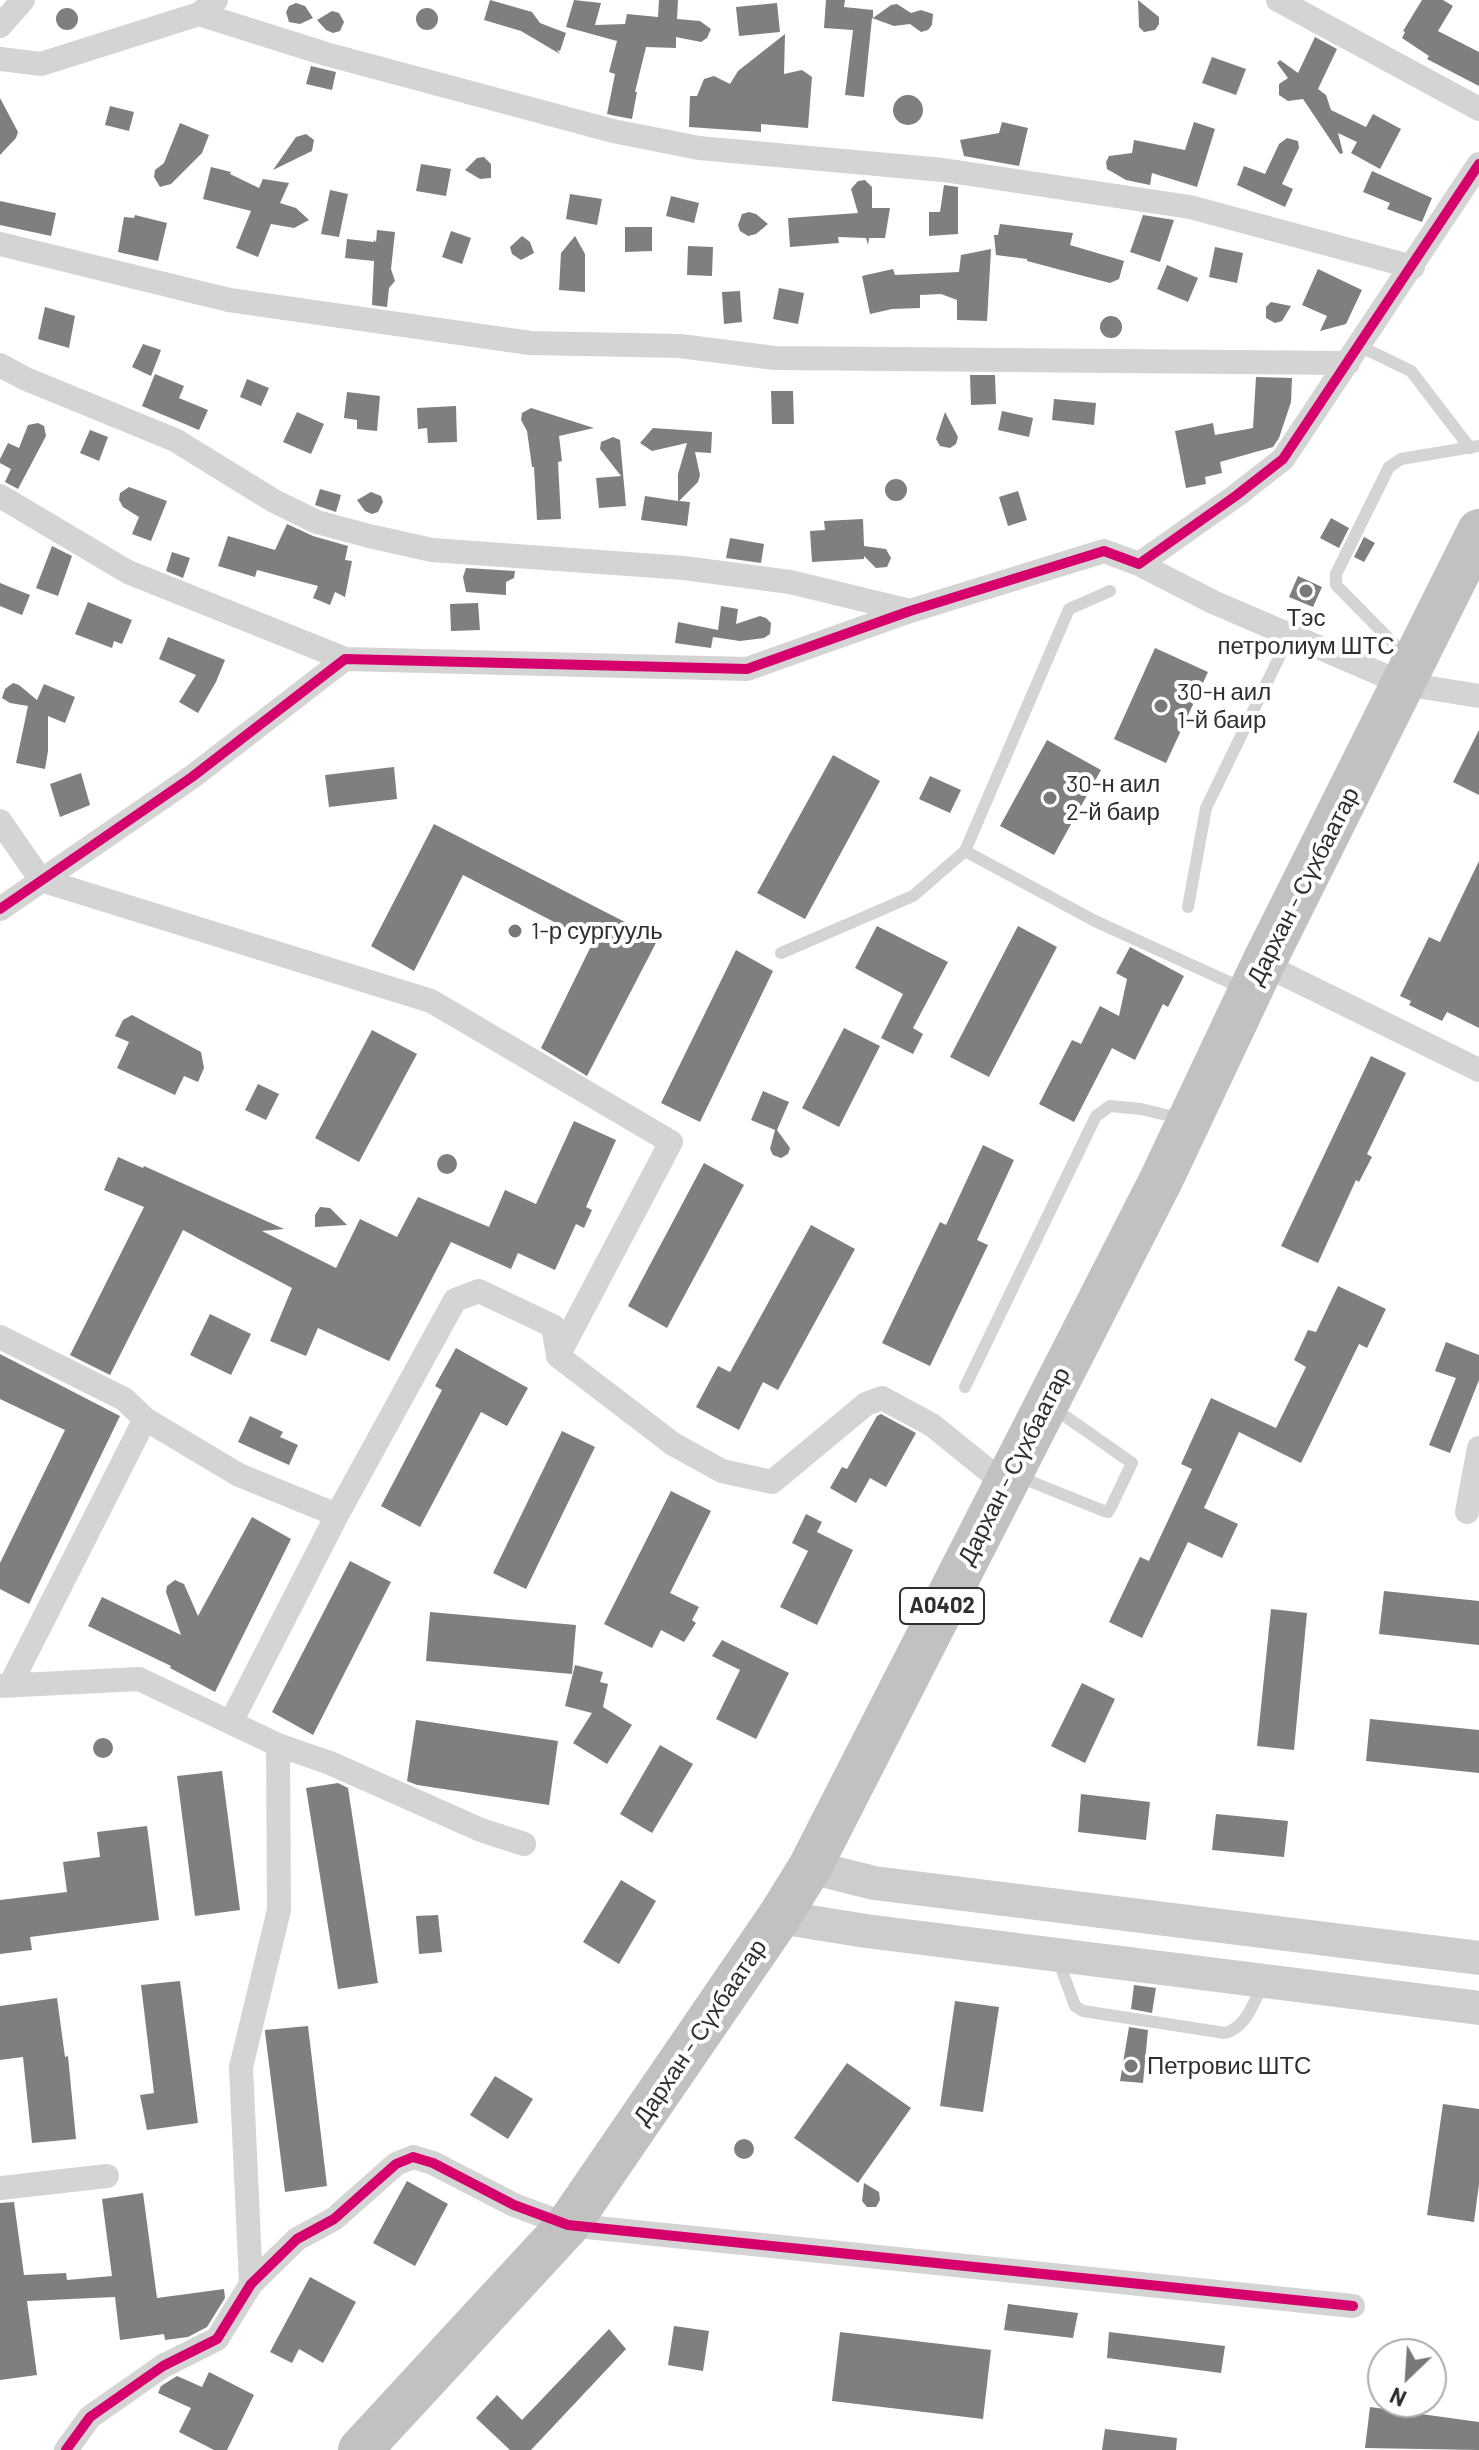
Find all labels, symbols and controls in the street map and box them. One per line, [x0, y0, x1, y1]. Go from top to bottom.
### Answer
marker: Тэс петролиум ШТС [1297, 582, 1315, 600]
place label: Тэс петролиум ШТС [1217, 604, 1395, 660]
place label: 30-н аил 1-й баир [1177, 678, 1271, 734]
marker: 30-н аил 1-й баир [1152, 697, 1170, 715]
place label: 30-н аил 2-й баир [1066, 770, 1160, 826]
street label: Дархан - Сүхбаатар [1241, 782, 1365, 990]
marker: 30-н аил 2-й баир [1041, 789, 1059, 807]
place label: 1-р сургууль [531, 917, 663, 945]
marker: 1-р сургууль [506, 922, 524, 940]
street label: Дархан - Сүхбаатар [952, 1362, 1076, 1570]
road number: A0402 [900, 1588, 984, 1624]
street label: Дархан - Сүхбаатар [627, 1934, 773, 2130]
place label: Петровис ШТС [1147, 2052, 1311, 2080]
marker: Петровис ШТС [1122, 2057, 1140, 2075]
north arrow [1367, 2338, 1447, 2418]
text: N [1386, 2383, 1410, 2413]

